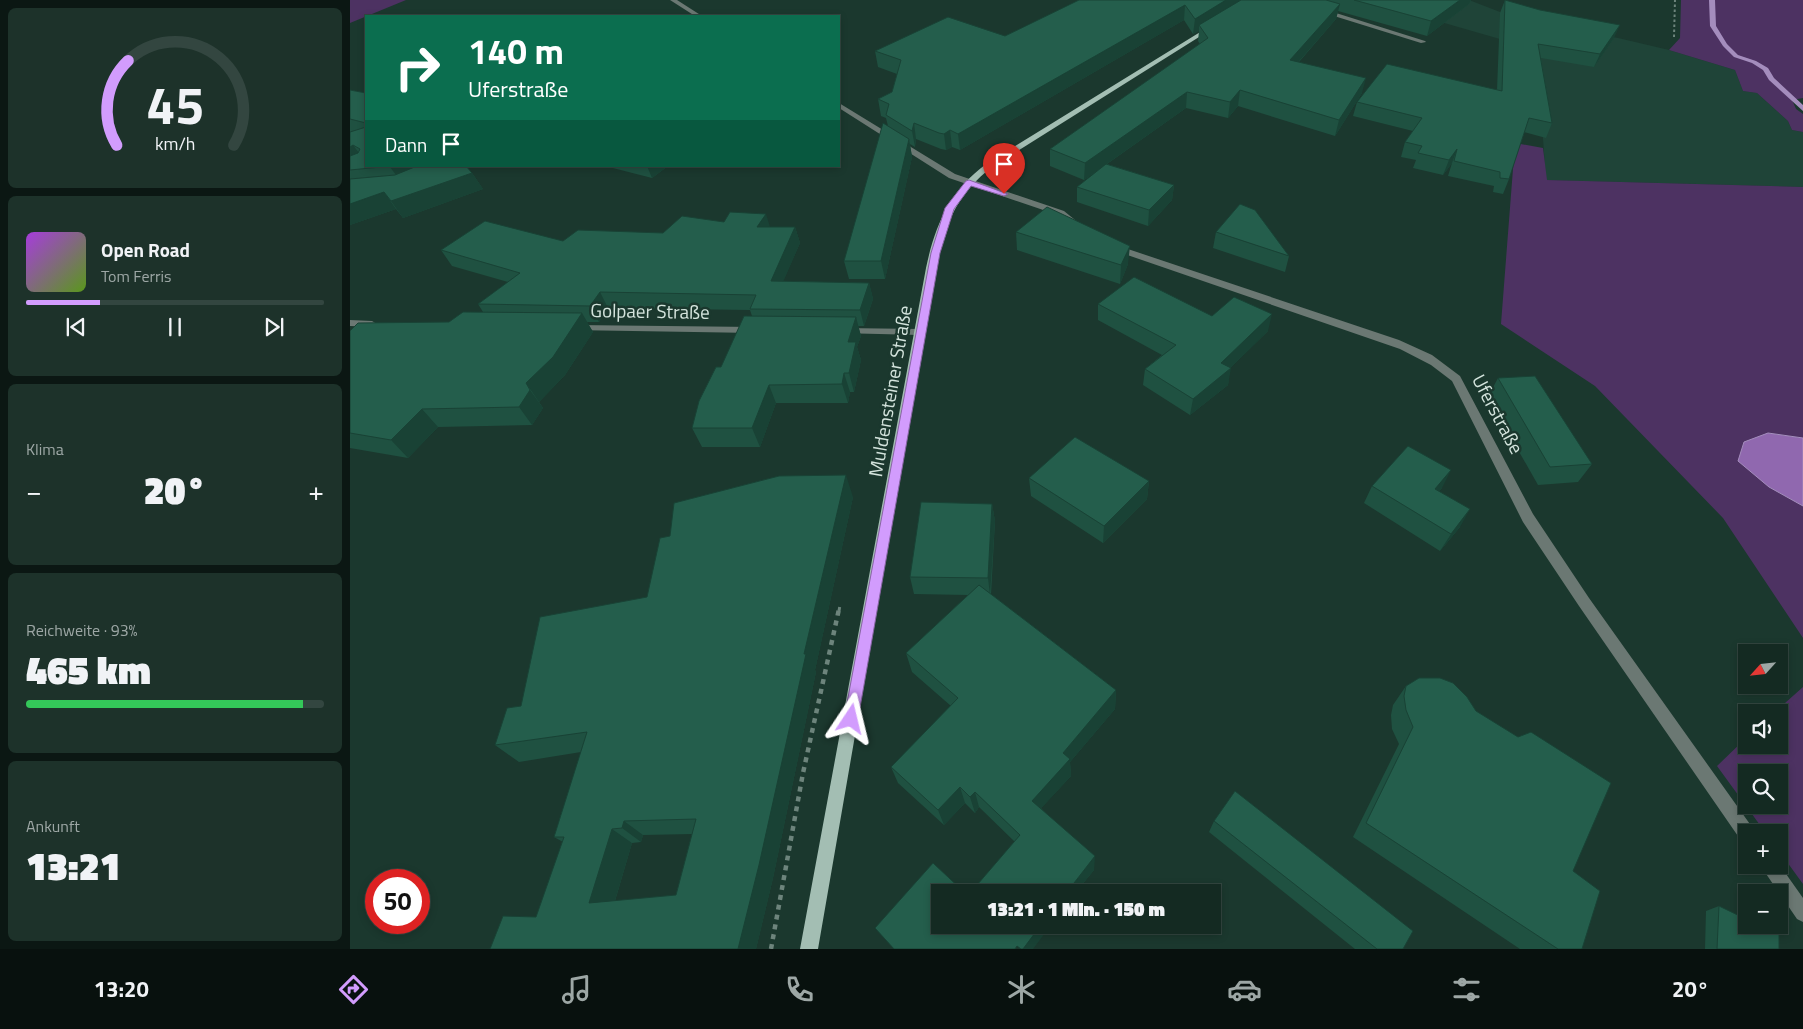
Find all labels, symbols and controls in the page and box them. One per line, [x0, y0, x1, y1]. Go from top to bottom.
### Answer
text: 140 m [468, 24, 564, 78]
icon: right [385, 35, 450, 100]
text: 45 [146, 65, 204, 144]
text: Uferstraße [468, 72, 568, 106]
text: km/h [155, 130, 195, 157]
text: Dann [385, 130, 427, 159]
icon: arrive [437, 130, 465, 158]
pin [983, 143, 1025, 194]
icon: arrive [990, 150, 1018, 178]
text: Open Road [101, 235, 190, 264]
text: Tom Ferris [101, 264, 172, 288]
street label: Golpaer Straße [590, 295, 710, 326]
street label: Muldensteiner Straße [860, 303, 919, 479]
icon: previous [62, 313, 90, 341]
icon: pause [161, 313, 189, 341]
icon: next [260, 313, 288, 341]
street label: Uferstraße [1465, 369, 1532, 459]
text: Klima [26, 437, 64, 461]
text: 20° [144, 461, 206, 519]
text: − [26, 469, 42, 512]
text: + [308, 469, 324, 512]
text: Reichweite · 93% [26, 618, 138, 642]
text: 465 km [26, 641, 151, 699]
north arrow [1738, 644, 1788, 694]
map controls [1738, 644, 1788, 934]
position arrow [824, 692, 876, 744]
button: sound [1738, 704, 1788, 754]
button: search [1738, 764, 1788, 814]
text: Ankunft [26, 814, 80, 838]
button: + [1738, 824, 1788, 874]
text: 13:21 [26, 837, 121, 895]
speed limit sign: 50 [365, 869, 430, 934]
button: − [1738, 884, 1788, 934]
text: 13:21 · 1 Min. · 150 m [987, 894, 1165, 923]
text: 13:20 [94, 972, 149, 1006]
icon: directions [336, 972, 371, 1007]
icon: music [559, 972, 594, 1007]
icon: phone [782, 972, 817, 1007]
icon: climate [1004, 972, 1039, 1007]
icon: car [1227, 972, 1262, 1007]
icon: filters [1449, 972, 1484, 1007]
text: 20° [1672, 972, 1709, 1006]

